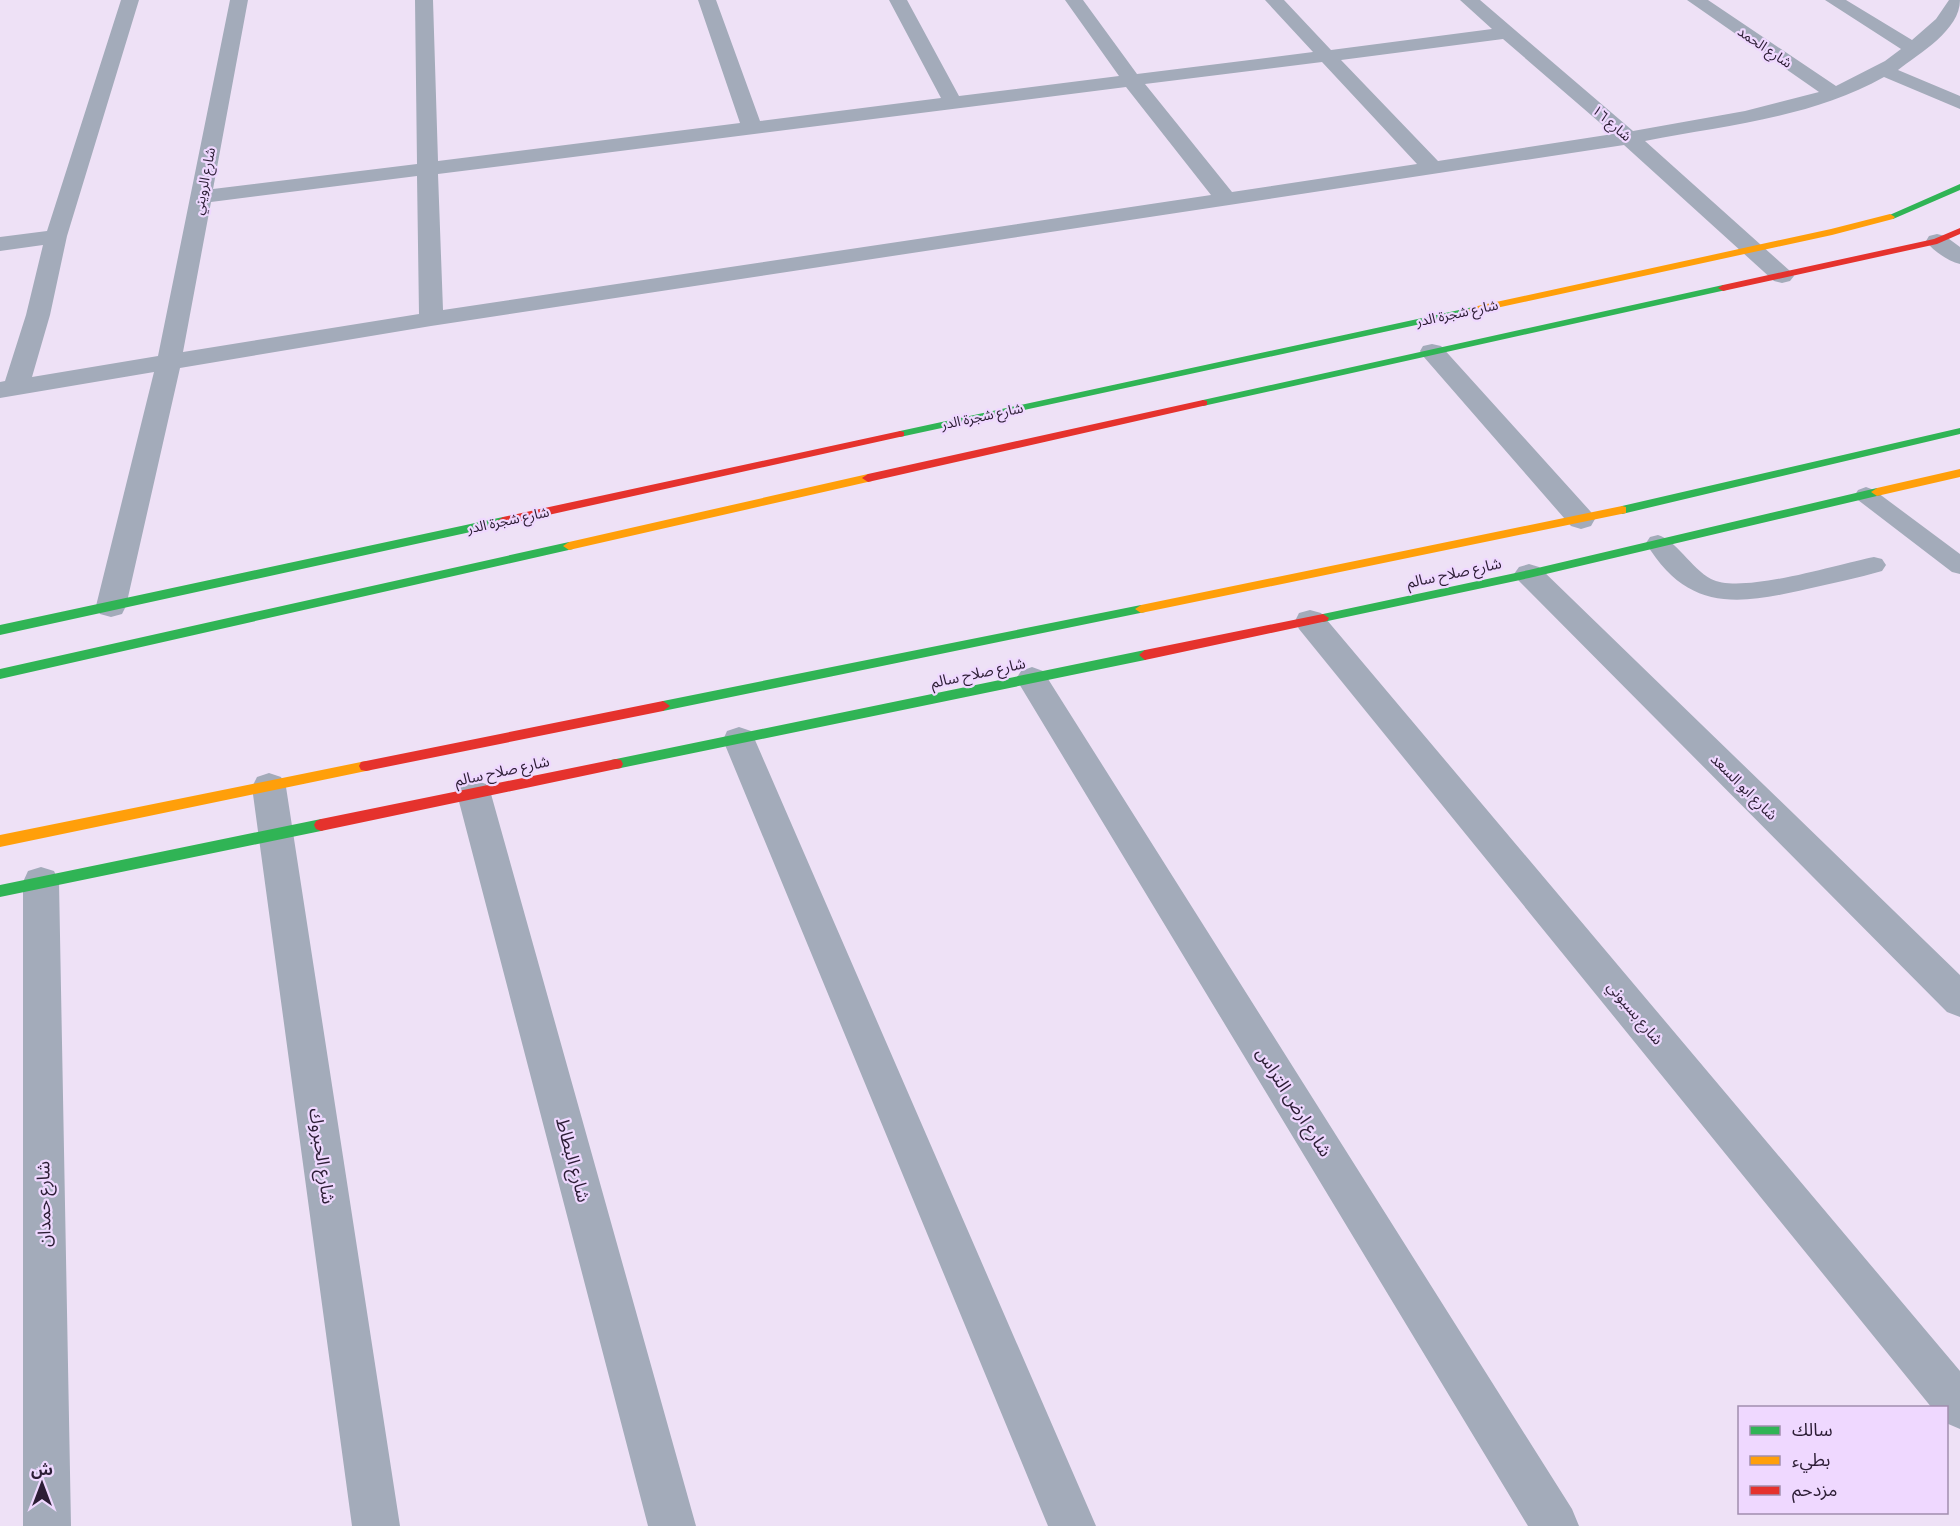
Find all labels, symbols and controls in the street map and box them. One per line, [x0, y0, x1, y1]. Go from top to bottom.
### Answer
street label: شارع الحمد [1733, 23, 1795, 73]
street label: شارع ١٦ [1587, 102, 1635, 147]
street label: شارع الرويني [190, 146, 222, 217]
street label: شارع شجرة الدر [1413, 296, 1500, 333]
street label: شارع شجرة الدر [938, 399, 1025, 436]
street label: شارع شجرة الدر [464, 503, 551, 540]
street label: شارع صلاح سالم [1405, 554, 1504, 595]
street label: شارع صلاح سالم [929, 654, 1028, 695]
street label: شارع ابو السعد [1705, 750, 1781, 826]
street label: شارع صلاح سالم [453, 752, 552, 793]
street label: شارع بسيوني [1601, 978, 1667, 1050]
street label: شارع ارض التراس [1249, 1043, 1337, 1163]
street label: شارع الحبروك [301, 1107, 340, 1206]
street label: شارع البطاط [548, 1115, 595, 1205]
street label: شارع حمدان [32, 1161, 59, 1247]
legend [1738, 1406, 1948, 1514]
text: سالك [1792, 1419, 1833, 1441]
text: بطيء [1792, 1449, 1830, 1473]
north arrow [12, 1454, 72, 1514]
text: ش [31, 1460, 53, 1480]
text: مزدحم [1792, 1479, 1837, 1503]

